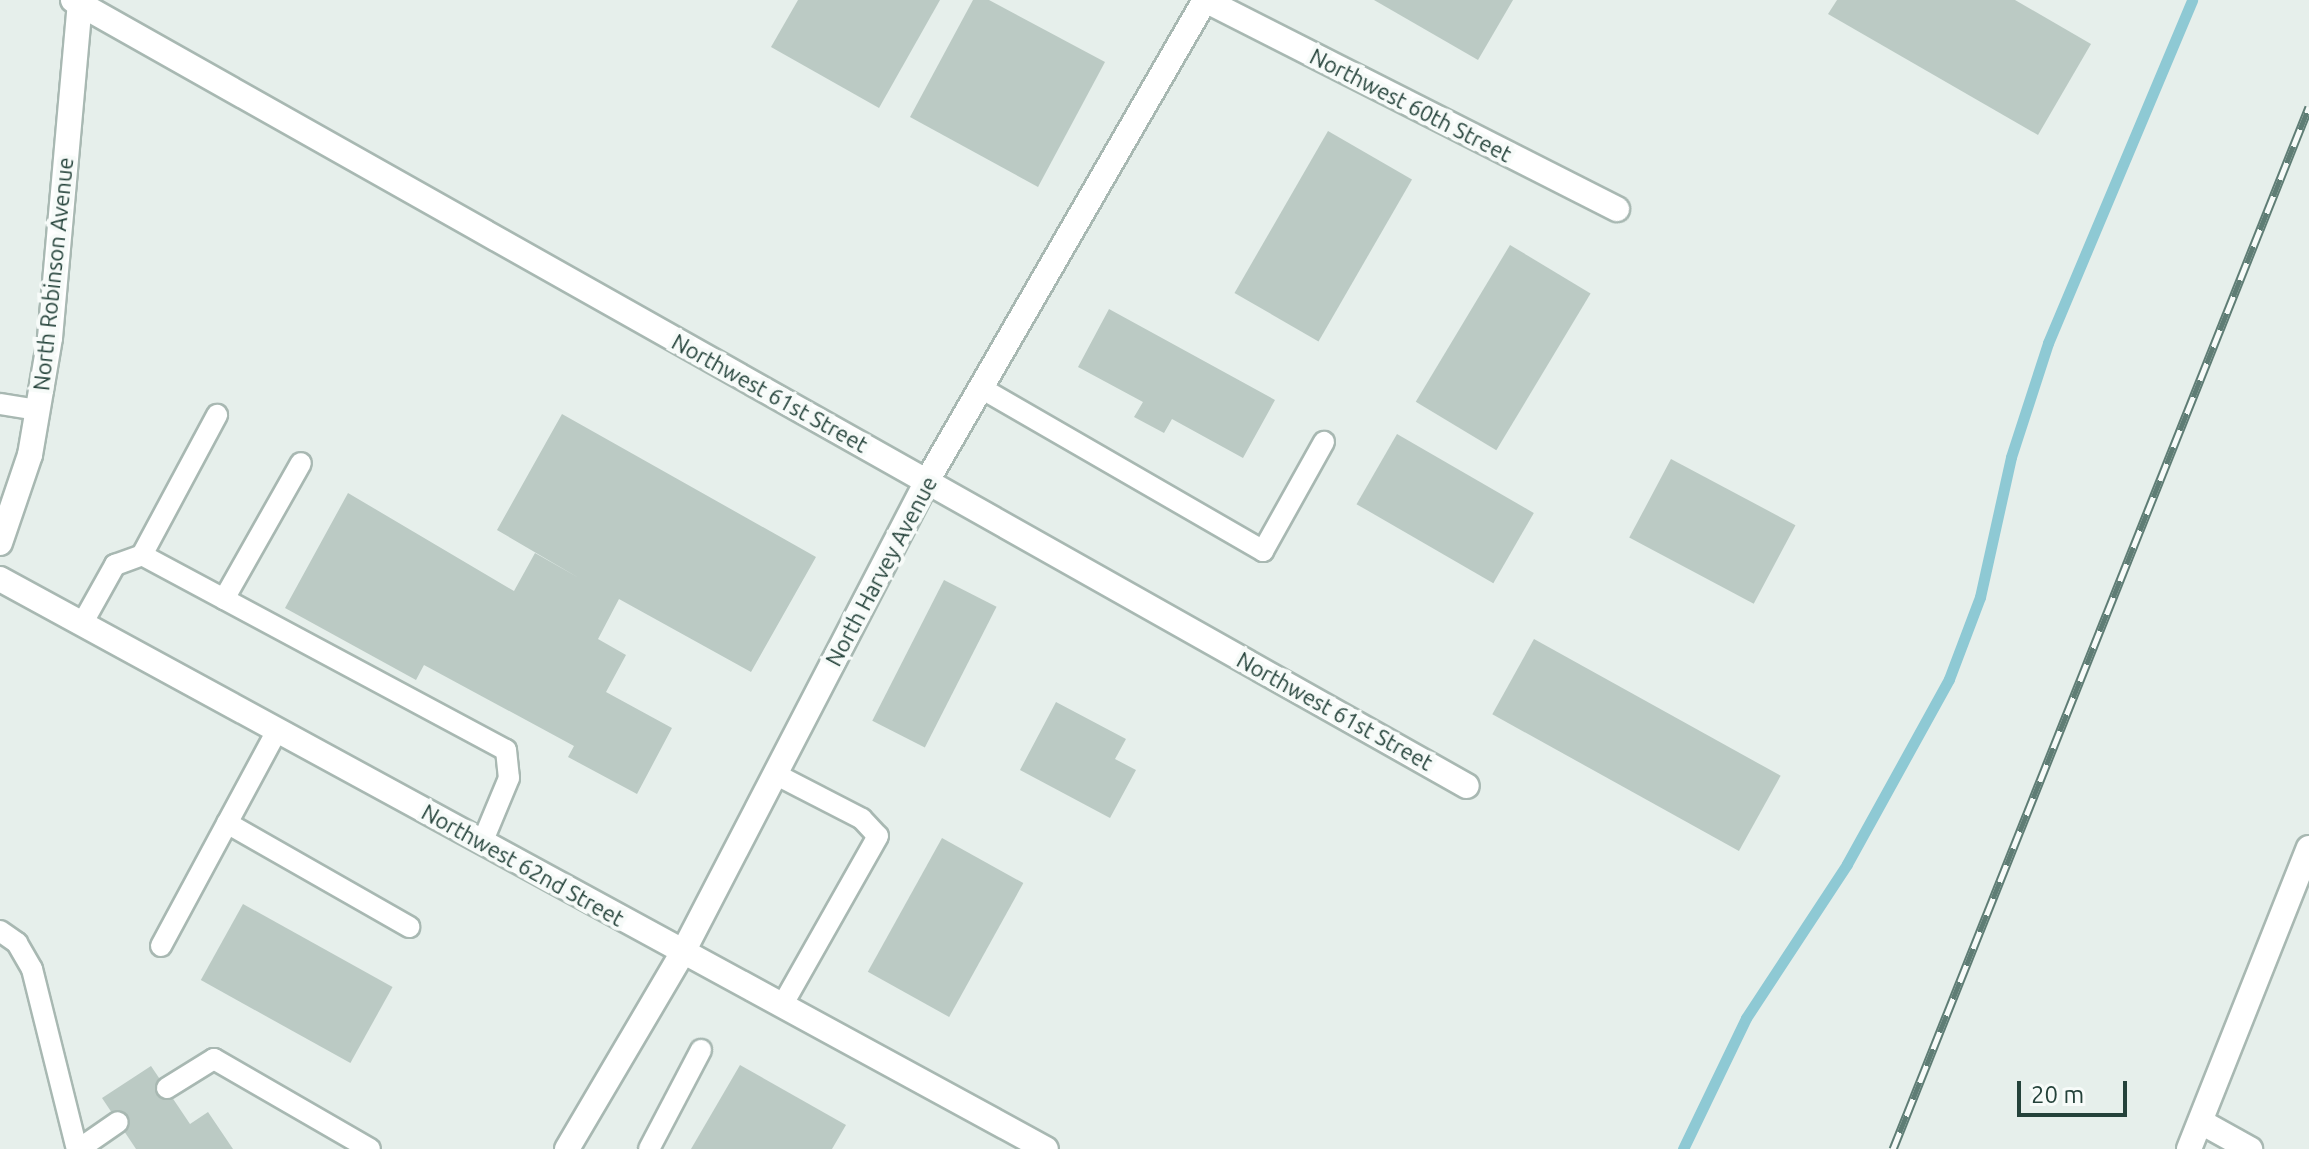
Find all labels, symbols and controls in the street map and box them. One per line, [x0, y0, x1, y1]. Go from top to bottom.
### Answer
street label: Northwest 60th Street [1306, 43, 1516, 167]
street label: North Robinson Avenue [28, 156, 78, 392]
street label: Northwest 61st Street [667, 328, 873, 458]
street label: North Harvey Avenue [820, 472, 942, 670]
street label: Northwest 61st Street [1232, 646, 1438, 776]
street label: Northwest 62nd Street [417, 798, 629, 932]
scale bar [2021, 1065, 2131, 1115]
text: 20 m [2031, 1081, 2084, 1108]

